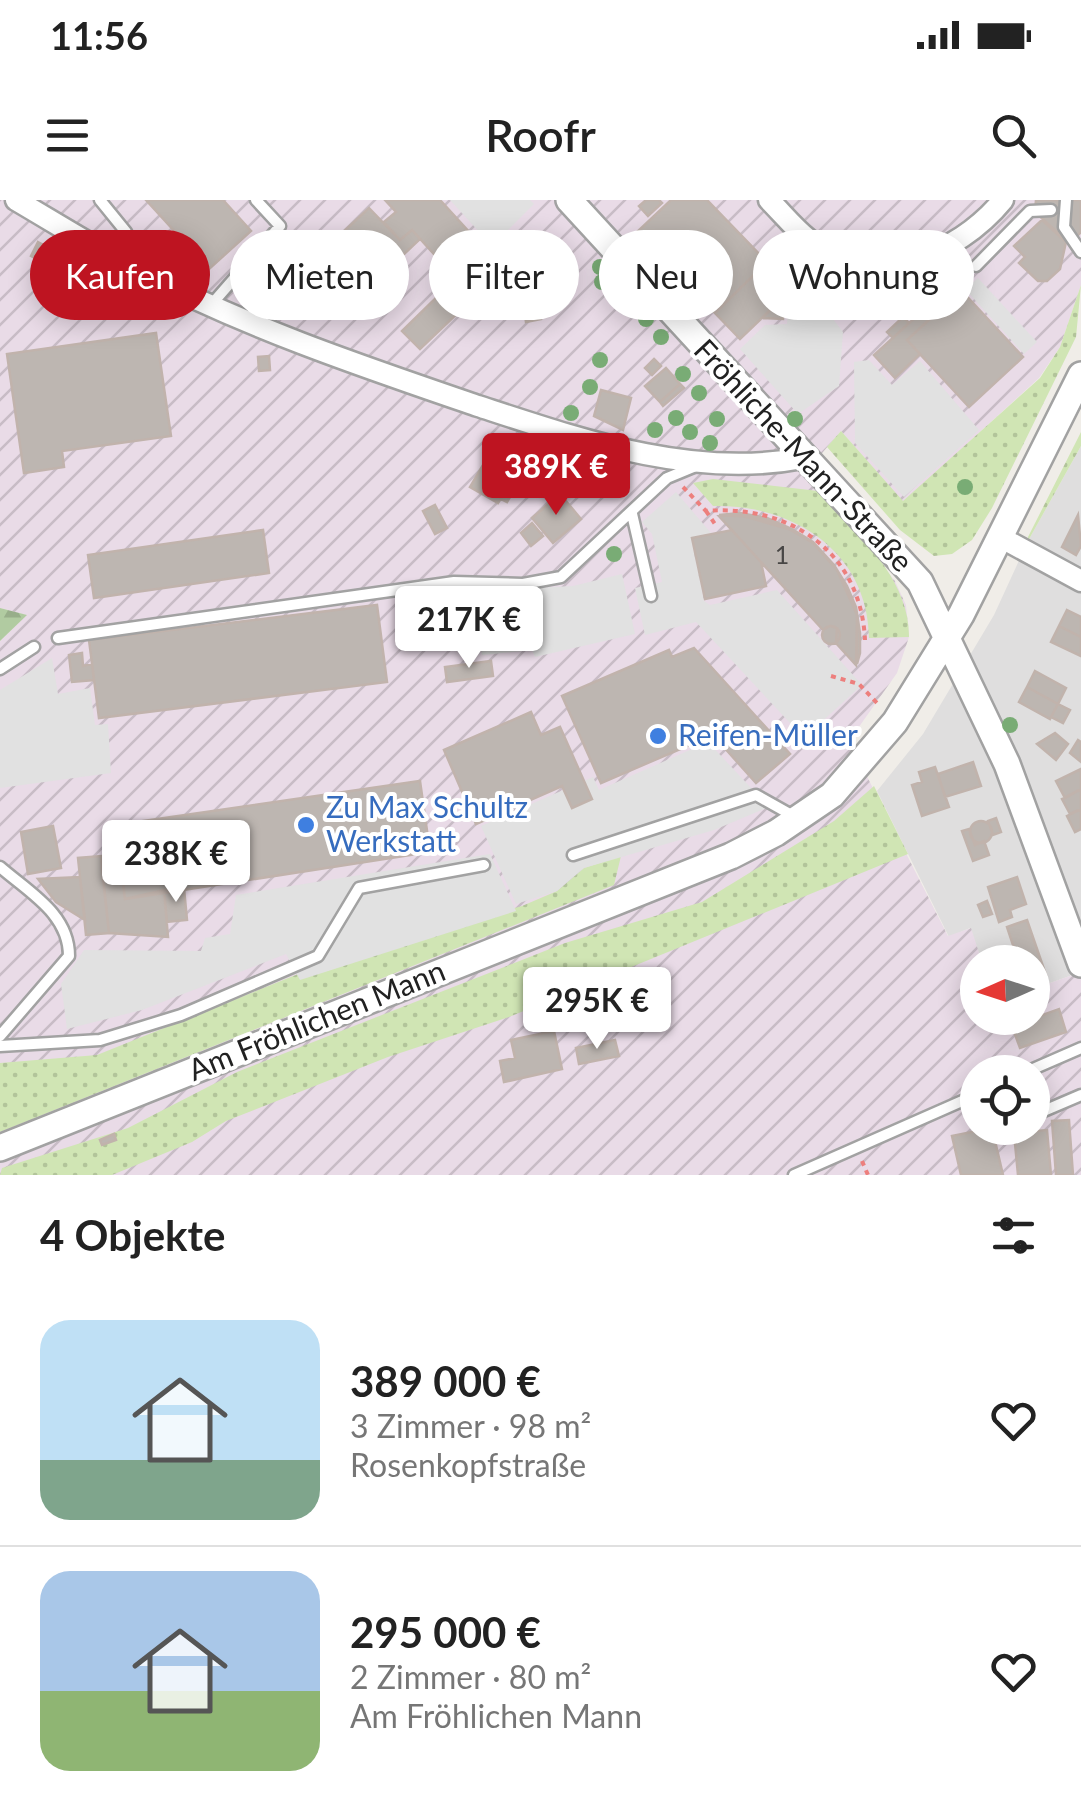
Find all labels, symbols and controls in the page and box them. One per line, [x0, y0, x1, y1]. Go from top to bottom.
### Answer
text: 11:56 [50, 12, 148, 58]
icon: menu [40, 108, 95, 163]
text: Roofr [485, 108, 596, 162]
icon: search [986, 108, 1041, 163]
chip: Kaufen [30, 230, 210, 320]
chip: Mieten [230, 230, 409, 320]
chip: Filter [429, 230, 579, 320]
chip: Neu [599, 230, 733, 320]
chip: Wohnung [753, 230, 974, 320]
street label: Fröhliche-Mann-Straße [688, 331, 921, 578]
pin: 389K € [475, 433, 637, 518]
text: 389K € [504, 446, 608, 485]
house number: 1 [775, 539, 789, 569]
pin: 217K € [388, 586, 550, 671]
text: 217K € [417, 599, 521, 638]
place label: Reifen-Müller [678, 716, 858, 752]
marker: Reifen-Müller [647, 725, 669, 747]
place label: Zu Max Schultz Werkstatt [326, 788, 528, 858]
marker: Zu Max Schultz Werkstatt [295, 814, 317, 836]
pin: 238K € [95, 820, 257, 905]
text: 238K € [124, 833, 228, 872]
north arrow [960, 945, 1050, 1035]
map controls [960, 945, 1050, 1145]
street label: Am Fröhlichen Mann [183, 951, 450, 1087]
pin: 295K € [516, 967, 678, 1052]
text: 295K € [545, 980, 649, 1019]
button: locate [960, 1055, 1050, 1145]
icon: filters [986, 1208, 1041, 1263]
text: 4 Objekte [40, 1210, 225, 1260]
text: 389 000 € [350, 1356, 541, 1406]
icon: home [120, 1360, 240, 1480]
icon: heart [986, 1393, 1041, 1448]
text: 3 Zimmer · 98 m² [350, 1406, 591, 1445]
text: Rosenkopfstraße [350, 1445, 586, 1484]
text: 295 000 € [350, 1607, 541, 1657]
icon: home [120, 1611, 240, 1731]
icon: heart [986, 1644, 1041, 1699]
text: 2 Zimmer · 80 m² [350, 1657, 591, 1696]
text: Am Fröhlichen Mann [350, 1696, 642, 1735]

